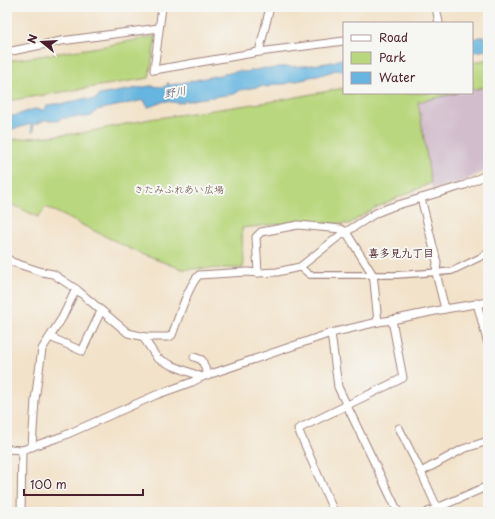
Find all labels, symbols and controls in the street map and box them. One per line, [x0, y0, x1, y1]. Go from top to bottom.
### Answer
north arrow [22, 22, 62, 62]
legend [343, 22, 473, 94]
text: Road [379, 28, 408, 46]
text: N [23, 32, 42, 46]
text: Park [379, 48, 406, 66]
text: Water [379, 68, 416, 86]
water label: 野川 [163, 81, 187, 102]
park label: きたみふれあい広場 [134, 181, 224, 196]
district label: 喜多見九丁目 [368, 244, 434, 261]
scale bar [24, 471, 143, 497]
text: 100 m [30, 475, 67, 493]

